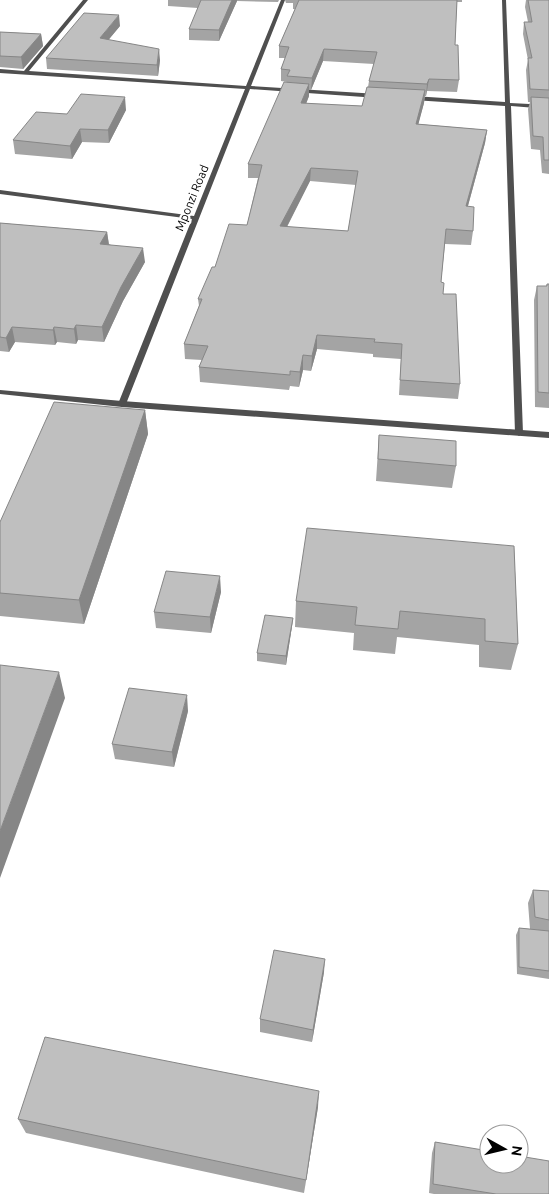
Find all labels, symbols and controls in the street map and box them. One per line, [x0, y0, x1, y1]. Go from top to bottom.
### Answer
street label: Mponzi Road [172, 163, 211, 233]
north arrow [479, 1124, 529, 1174]
text: N [508, 1145, 526, 1157]

